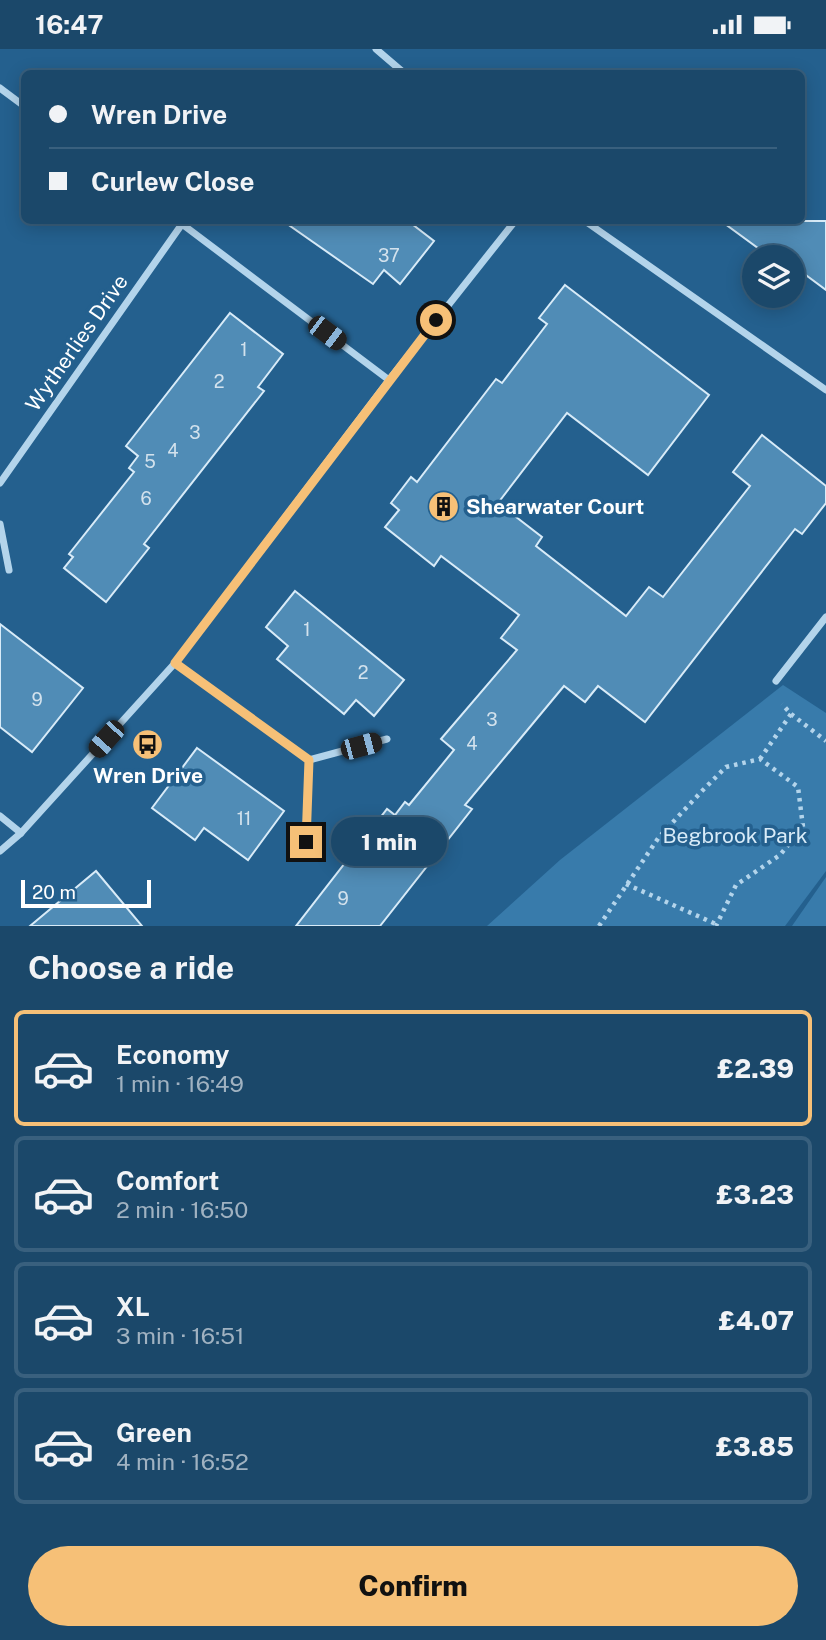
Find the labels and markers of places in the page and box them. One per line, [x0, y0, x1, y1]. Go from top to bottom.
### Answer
building icon: Shearwater Court [426, 490, 460, 524]
place label: Shearwater Court [466, 494, 644, 519]
bus stop icon: Wren Drive [131, 727, 165, 761]
place label: Wren Drive [93, 763, 203, 788]

